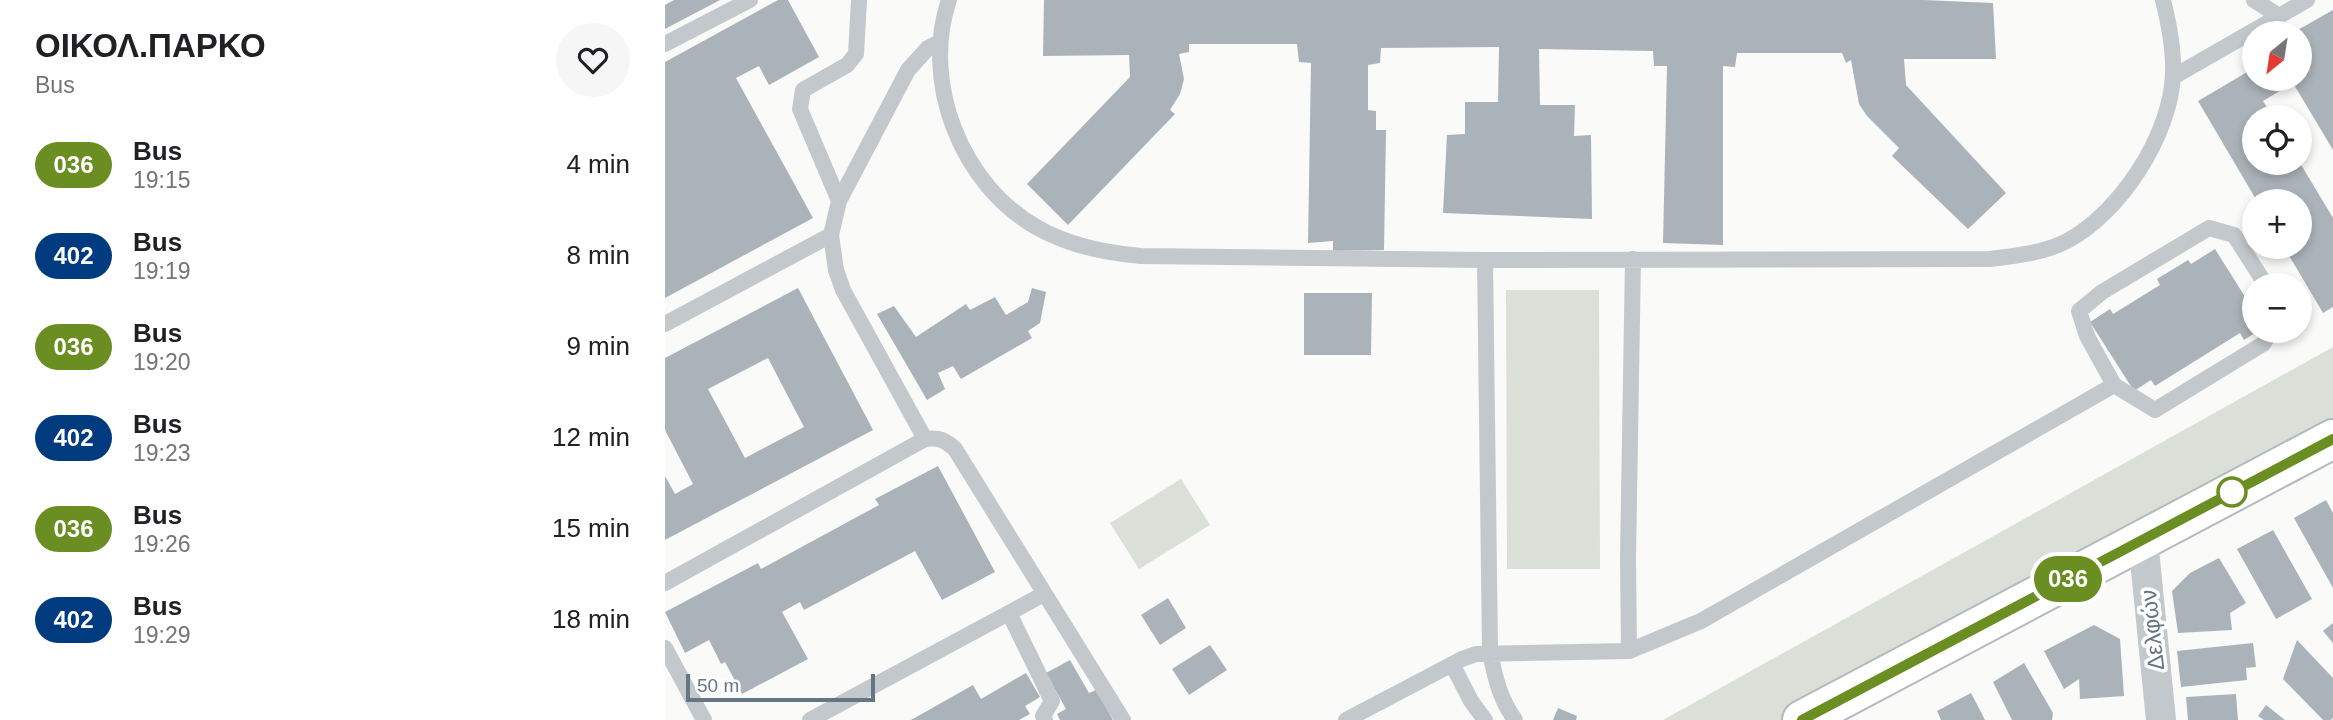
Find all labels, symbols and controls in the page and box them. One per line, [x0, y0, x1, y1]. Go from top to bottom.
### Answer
north arrow [2242, 21, 2312, 91]
map controls [2242, 21, 2312, 343]
button: heart [556, 23, 630, 97]
text: ΟΙΚΟΛ.ΠΑΡΚΟ [35, 27, 266, 64]
text: Bus [35, 72, 75, 98]
button: locate [2242, 105, 2312, 175]
text: Bus [133, 136, 182, 166]
text: 4 min [566, 149, 630, 179]
text: 036 [53, 151, 94, 178]
text: 19:15 [133, 167, 191, 193]
button: + [2242, 189, 2312, 259]
text: Bus [133, 227, 182, 257]
text: 8 min [566, 240, 630, 270]
text: 402 [53, 242, 94, 269]
text: 19:19 [133, 258, 191, 284]
button: − [2242, 273, 2312, 343]
text: Bus [133, 318, 182, 348]
text: 9 min [566, 331, 630, 361]
text: 036 [53, 333, 94, 360]
text: 19:20 [133, 349, 191, 375]
text: Bus [133, 409, 182, 439]
text: 12 min [552, 422, 630, 452]
text: 402 [53, 424, 94, 451]
text: 19:23 [133, 440, 191, 466]
unlabelled marker [2217, 477, 2247, 507]
text: Bus [133, 500, 182, 530]
text: 15 min [552, 513, 630, 543]
text: 036 [53, 515, 94, 542]
text: 19:26 [133, 531, 191, 557]
line badge: 036 [2028, 556, 2108, 602]
text: 036 [2048, 565, 2088, 592]
street label: Δελφών [2135, 588, 2169, 672]
text: Bus [133, 591, 182, 621]
text: 18 min [552, 604, 630, 634]
text: 402 [53, 606, 94, 633]
text: 19:29 [133, 622, 191, 648]
scale bar [686, 671, 875, 703]
text: 50 m [697, 675, 739, 696]

